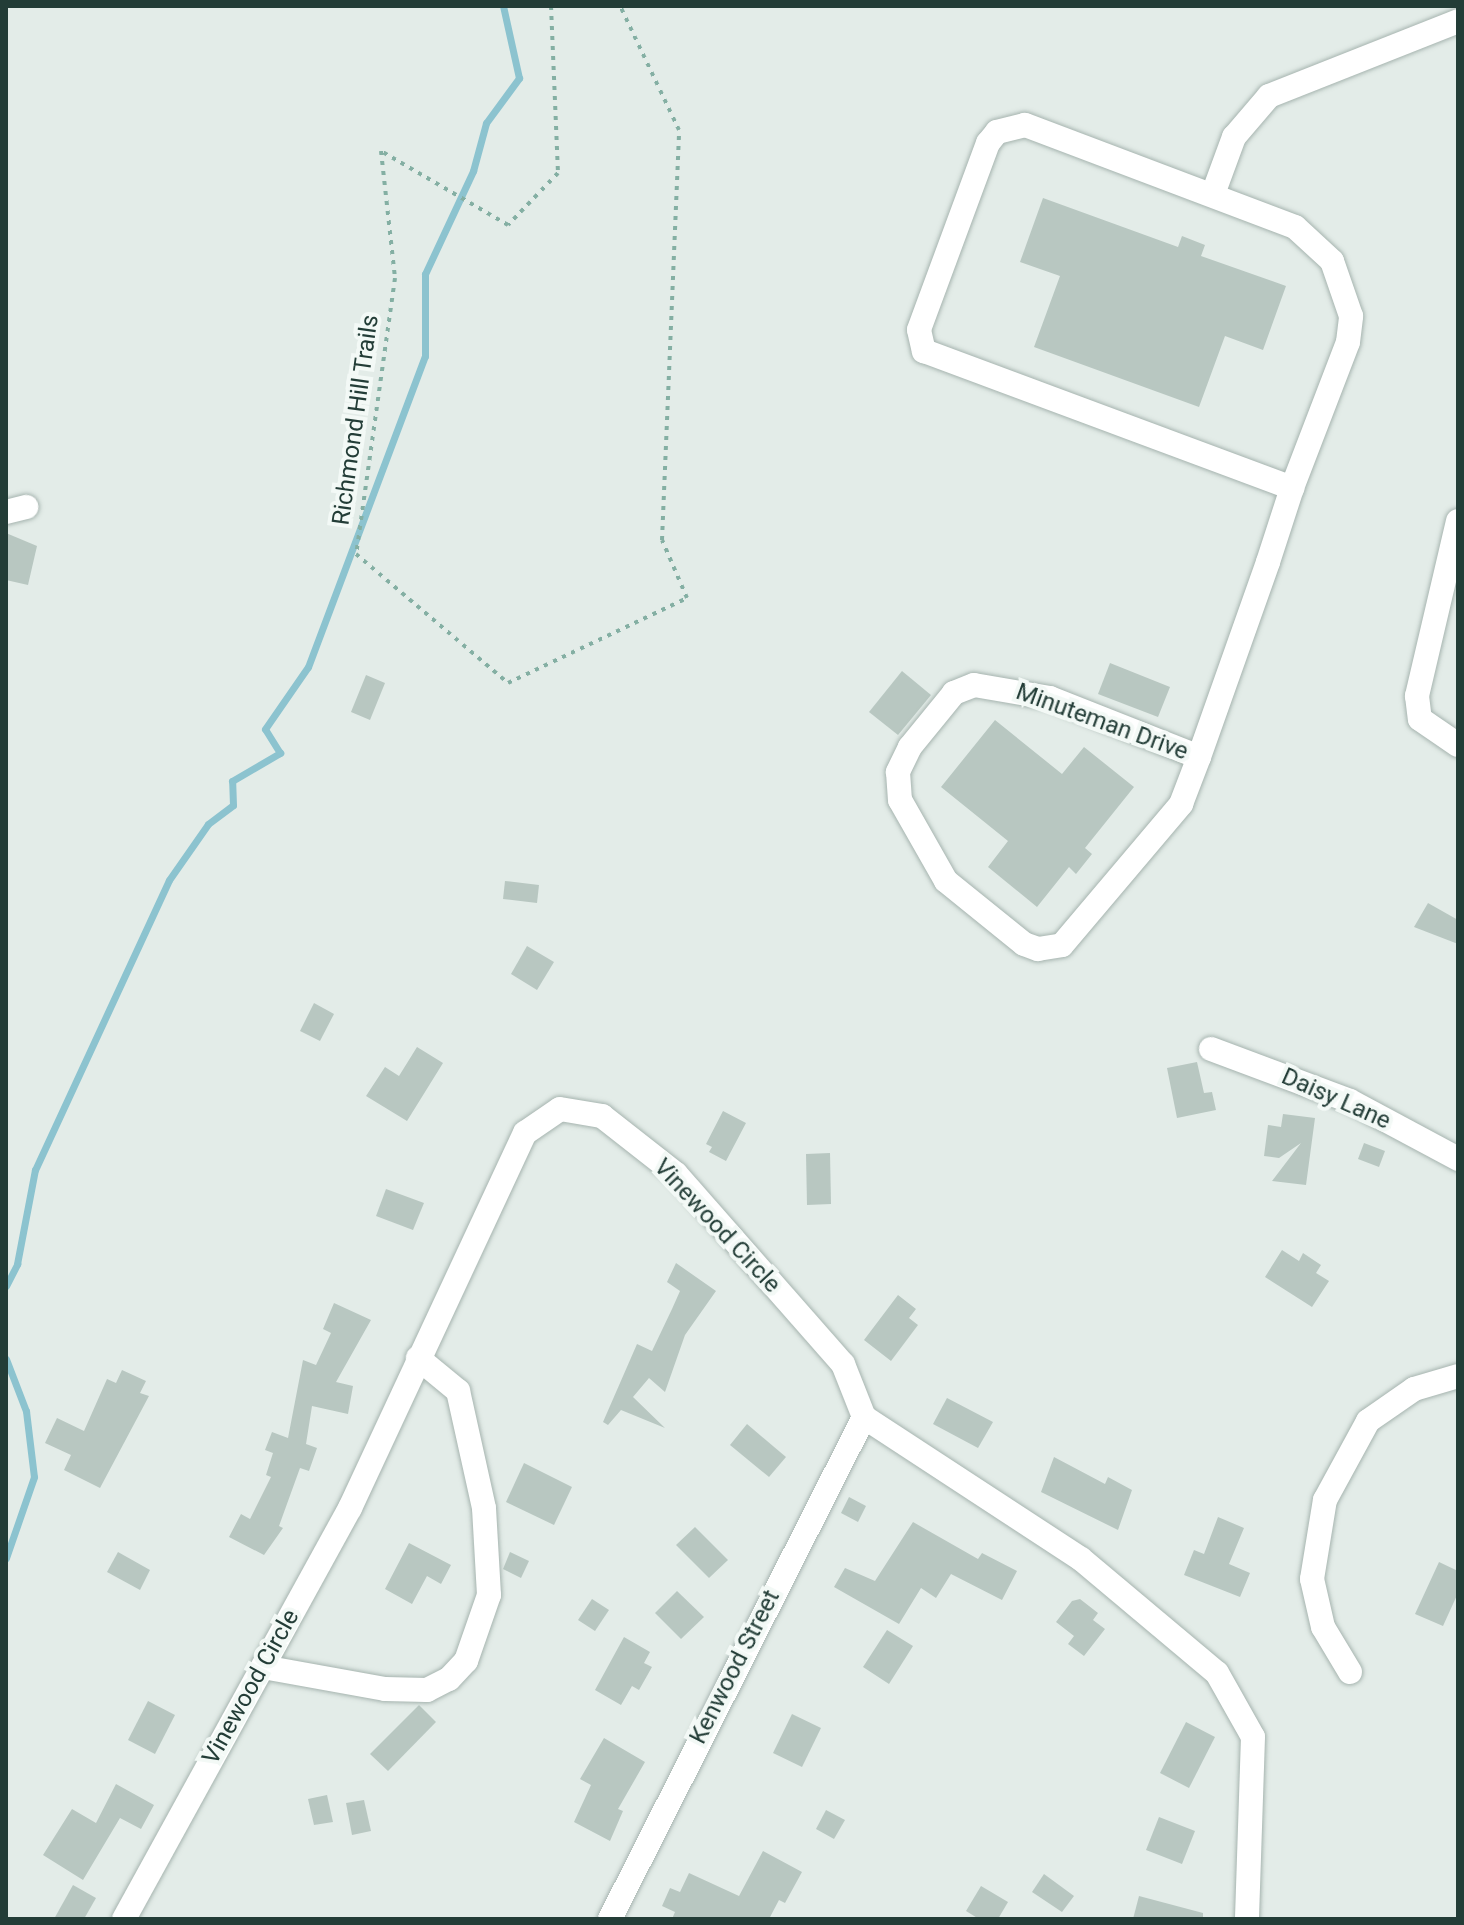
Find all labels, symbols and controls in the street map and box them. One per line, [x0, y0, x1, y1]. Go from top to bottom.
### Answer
street label: Richmond Hill Trails [327, 313, 385, 527]
street label: Minuteman Drive [1012, 678, 1192, 766]
street label: Daisy Lane [1277, 1062, 1395, 1136]
street label: Vinewood Circle [648, 1153, 786, 1299]
street label: Kenwood Street [684, 1585, 786, 1749]
street label: Vinewood Circle [197, 1605, 305, 1769]

